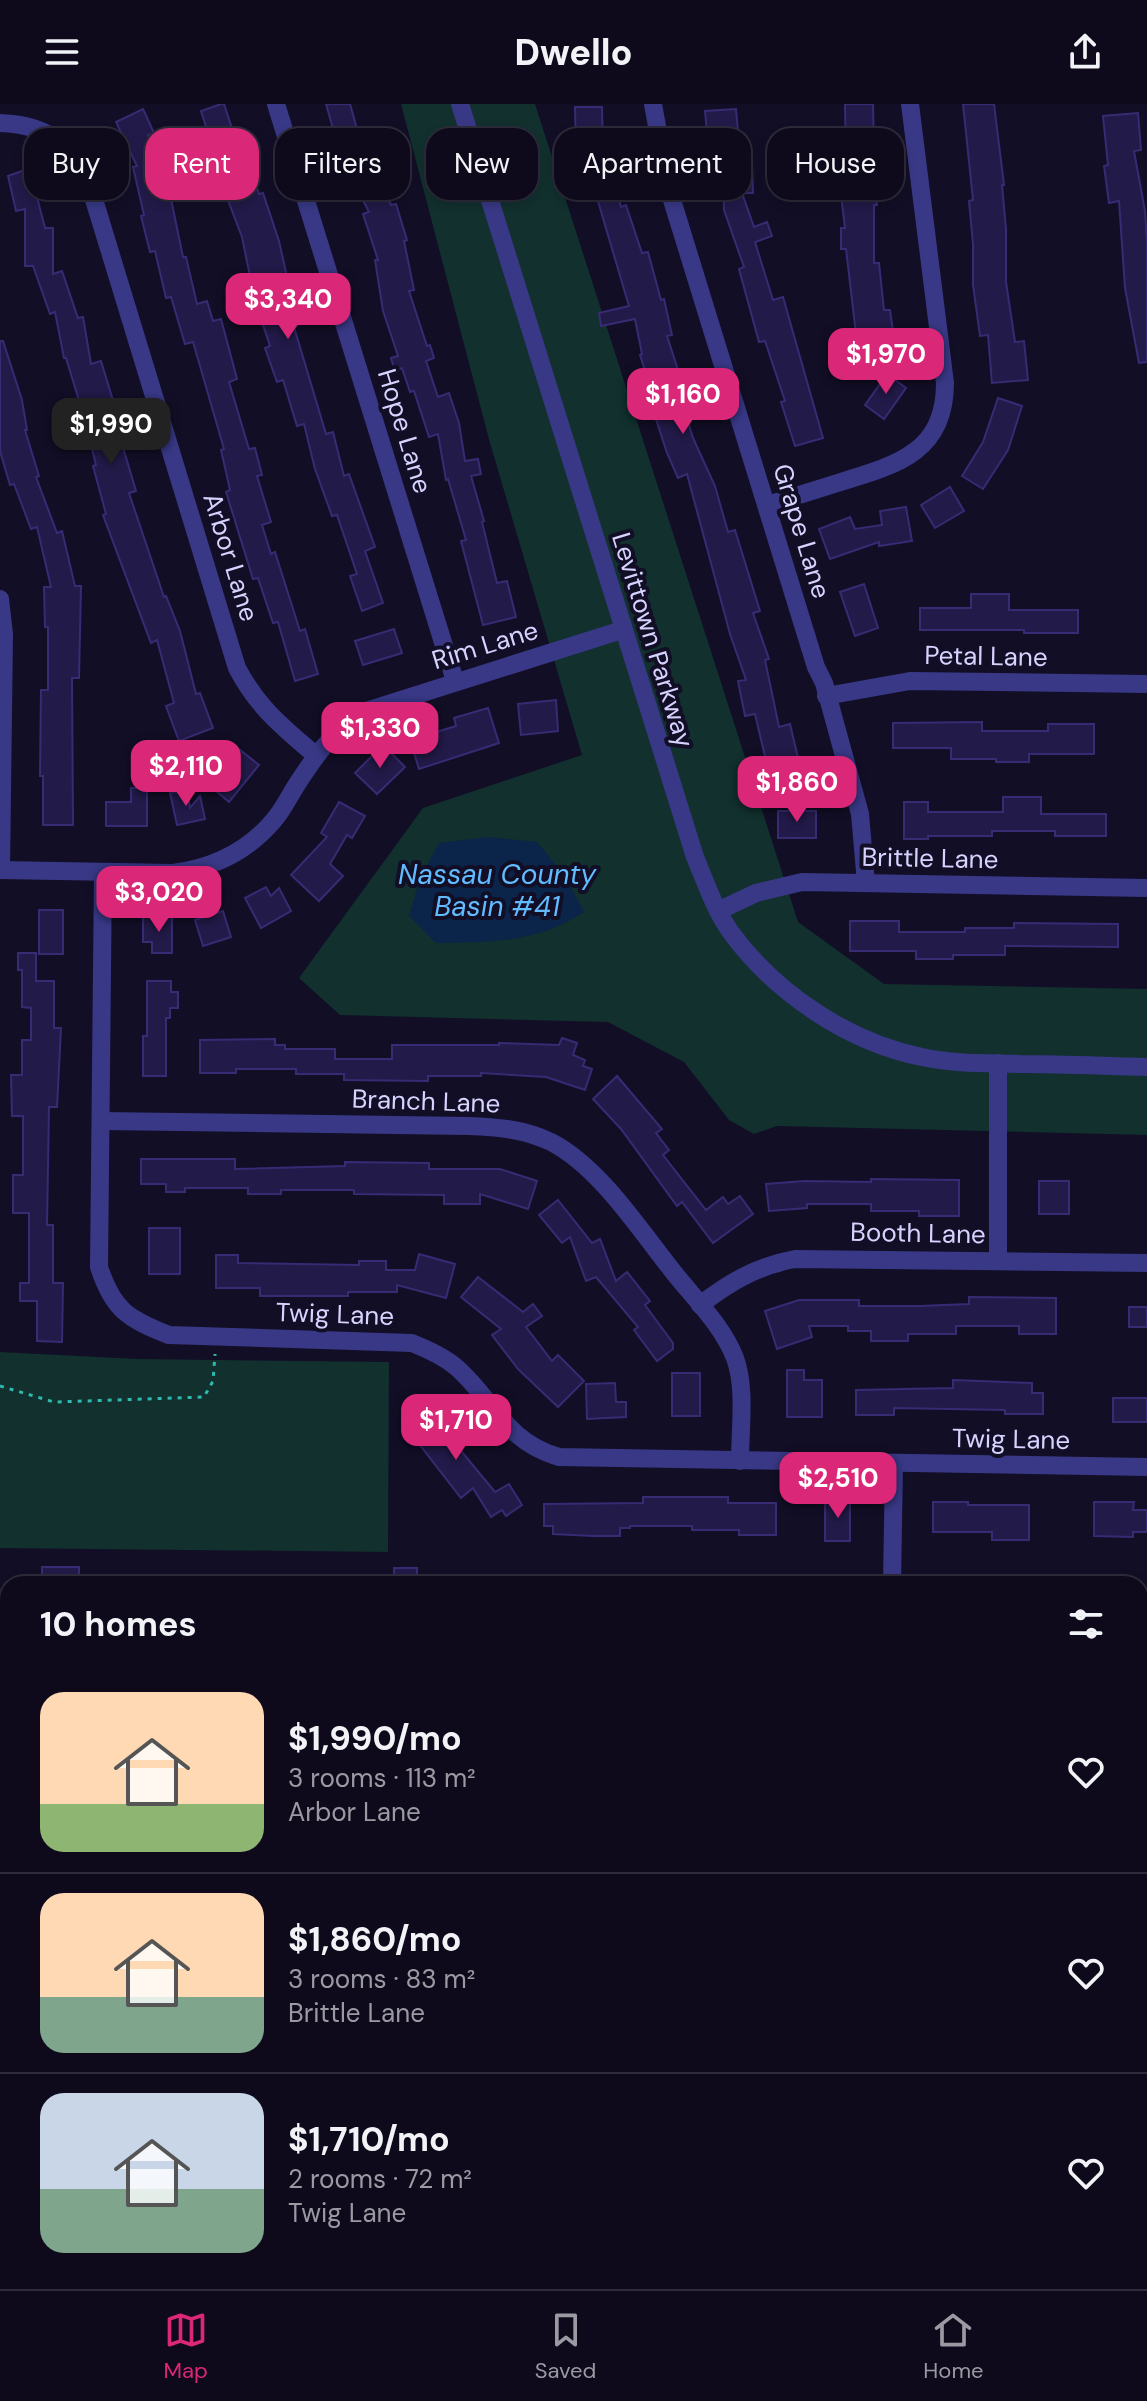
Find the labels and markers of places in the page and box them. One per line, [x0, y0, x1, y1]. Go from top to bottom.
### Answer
pin: $3,340 [223, 273, 353, 341]
pin: $1,970 [821, 328, 951, 396]
pin: $1,160 [618, 368, 748, 436]
pin: $1,990 [46, 398, 176, 466]
pin: $1,330 [315, 702, 445, 770]
pin: $2,110 [121, 740, 251, 808]
pin: $1,860 [732, 756, 862, 824]
pin: $3,020 [94, 866, 224, 934]
pin: $1,710 [391, 1394, 521, 1462]
pin: $2,510 [773, 1452, 903, 1520]

